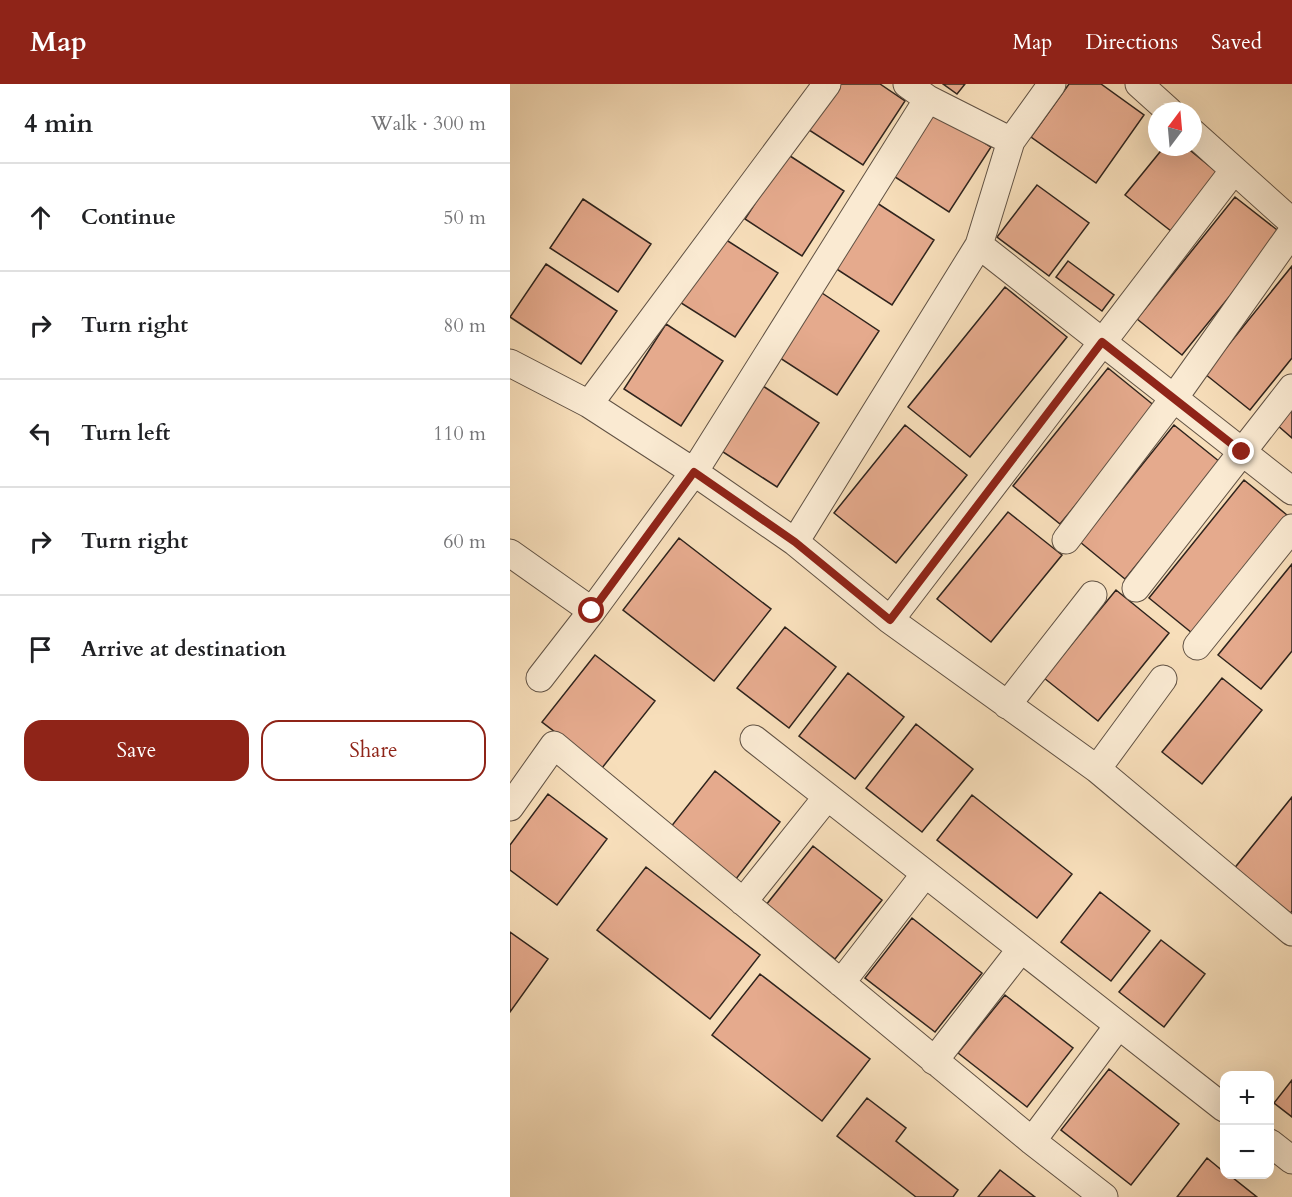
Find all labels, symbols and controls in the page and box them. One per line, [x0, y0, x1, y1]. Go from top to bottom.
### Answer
text: Map [30, 23, 87, 61]
text: Map [1012, 28, 1052, 57]
text: Directions [1085, 28, 1178, 57]
text: Saved [1211, 28, 1262, 57]
north arrow [1148, 102, 1202, 156]
text: 4 min [24, 106, 93, 141]
text: Walk · 300 m [371, 110, 486, 137]
icon: ahead [24, 201, 57, 234]
text: Continue [81, 202, 176, 232]
text: 50 m [443, 204, 486, 231]
icon: right [24, 309, 57, 342]
text: Turn right [81, 310, 188, 340]
text: 80 m [443, 312, 486, 339]
icon: left [24, 417, 57, 450]
text: Turn left [81, 418, 170, 448]
text: 110 m [433, 420, 486, 447]
route end [1228, 438, 1254, 464]
icon: right [24, 525, 57, 558]
text: Turn right [81, 526, 188, 556]
text: 60 m [443, 528, 486, 555]
route start [578, 597, 604, 623]
icon: arrive [24, 633, 57, 666]
text: Arrive at destination [81, 634, 286, 664]
button: Save [24, 720, 249, 781]
button: Share [261, 720, 486, 781]
map controls [1220, 1071, 1274, 1179]
button: + [1220, 1071, 1274, 1125]
button: − [1220, 1125, 1274, 1179]

